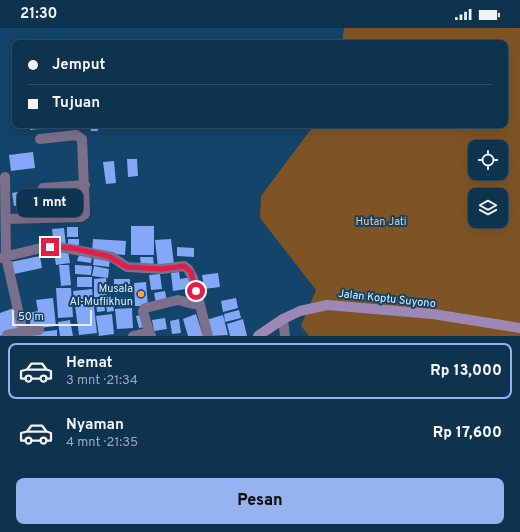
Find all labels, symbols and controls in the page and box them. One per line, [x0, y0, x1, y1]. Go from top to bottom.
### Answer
text: 21:30 [20, 5, 57, 24]
text: Jemput [52, 56, 105, 75]
text: Tujuan [52, 94, 100, 113]
map controls [468, 140, 508, 228]
button: locate [468, 140, 508, 180]
button: layers [468, 188, 508, 228]
callout: 1 mnt [17, 189, 83, 217]
text: 1 mnt [34, 195, 66, 211]
park label: Hutan Jati [355, 215, 407, 229]
route end [41, 238, 59, 256]
place label: Musala Al-Muflikhun [70, 282, 133, 309]
route start [187, 282, 205, 300]
street label: Jalan Koptu Suyono [337, 287, 437, 311]
marker: Musala Al-Muflikhun [136, 289, 146, 299]
scale bar [12, 308, 92, 327]
text: 50 m [18, 310, 44, 324]
icon: car [18, 353, 54, 389]
text: Hemat [66, 354, 112, 373]
text: Rp 13,000 [430, 362, 502, 381]
text: 3 mnt · 21:34 [66, 373, 138, 389]
icon: car [18, 415, 54, 451]
text: Nyaman [66, 416, 124, 435]
text: Rp 17,600 [433, 424, 502, 443]
text: 4 mnt · 21:35 [66, 435, 138, 451]
button: Pesan [16, 478, 504, 524]

